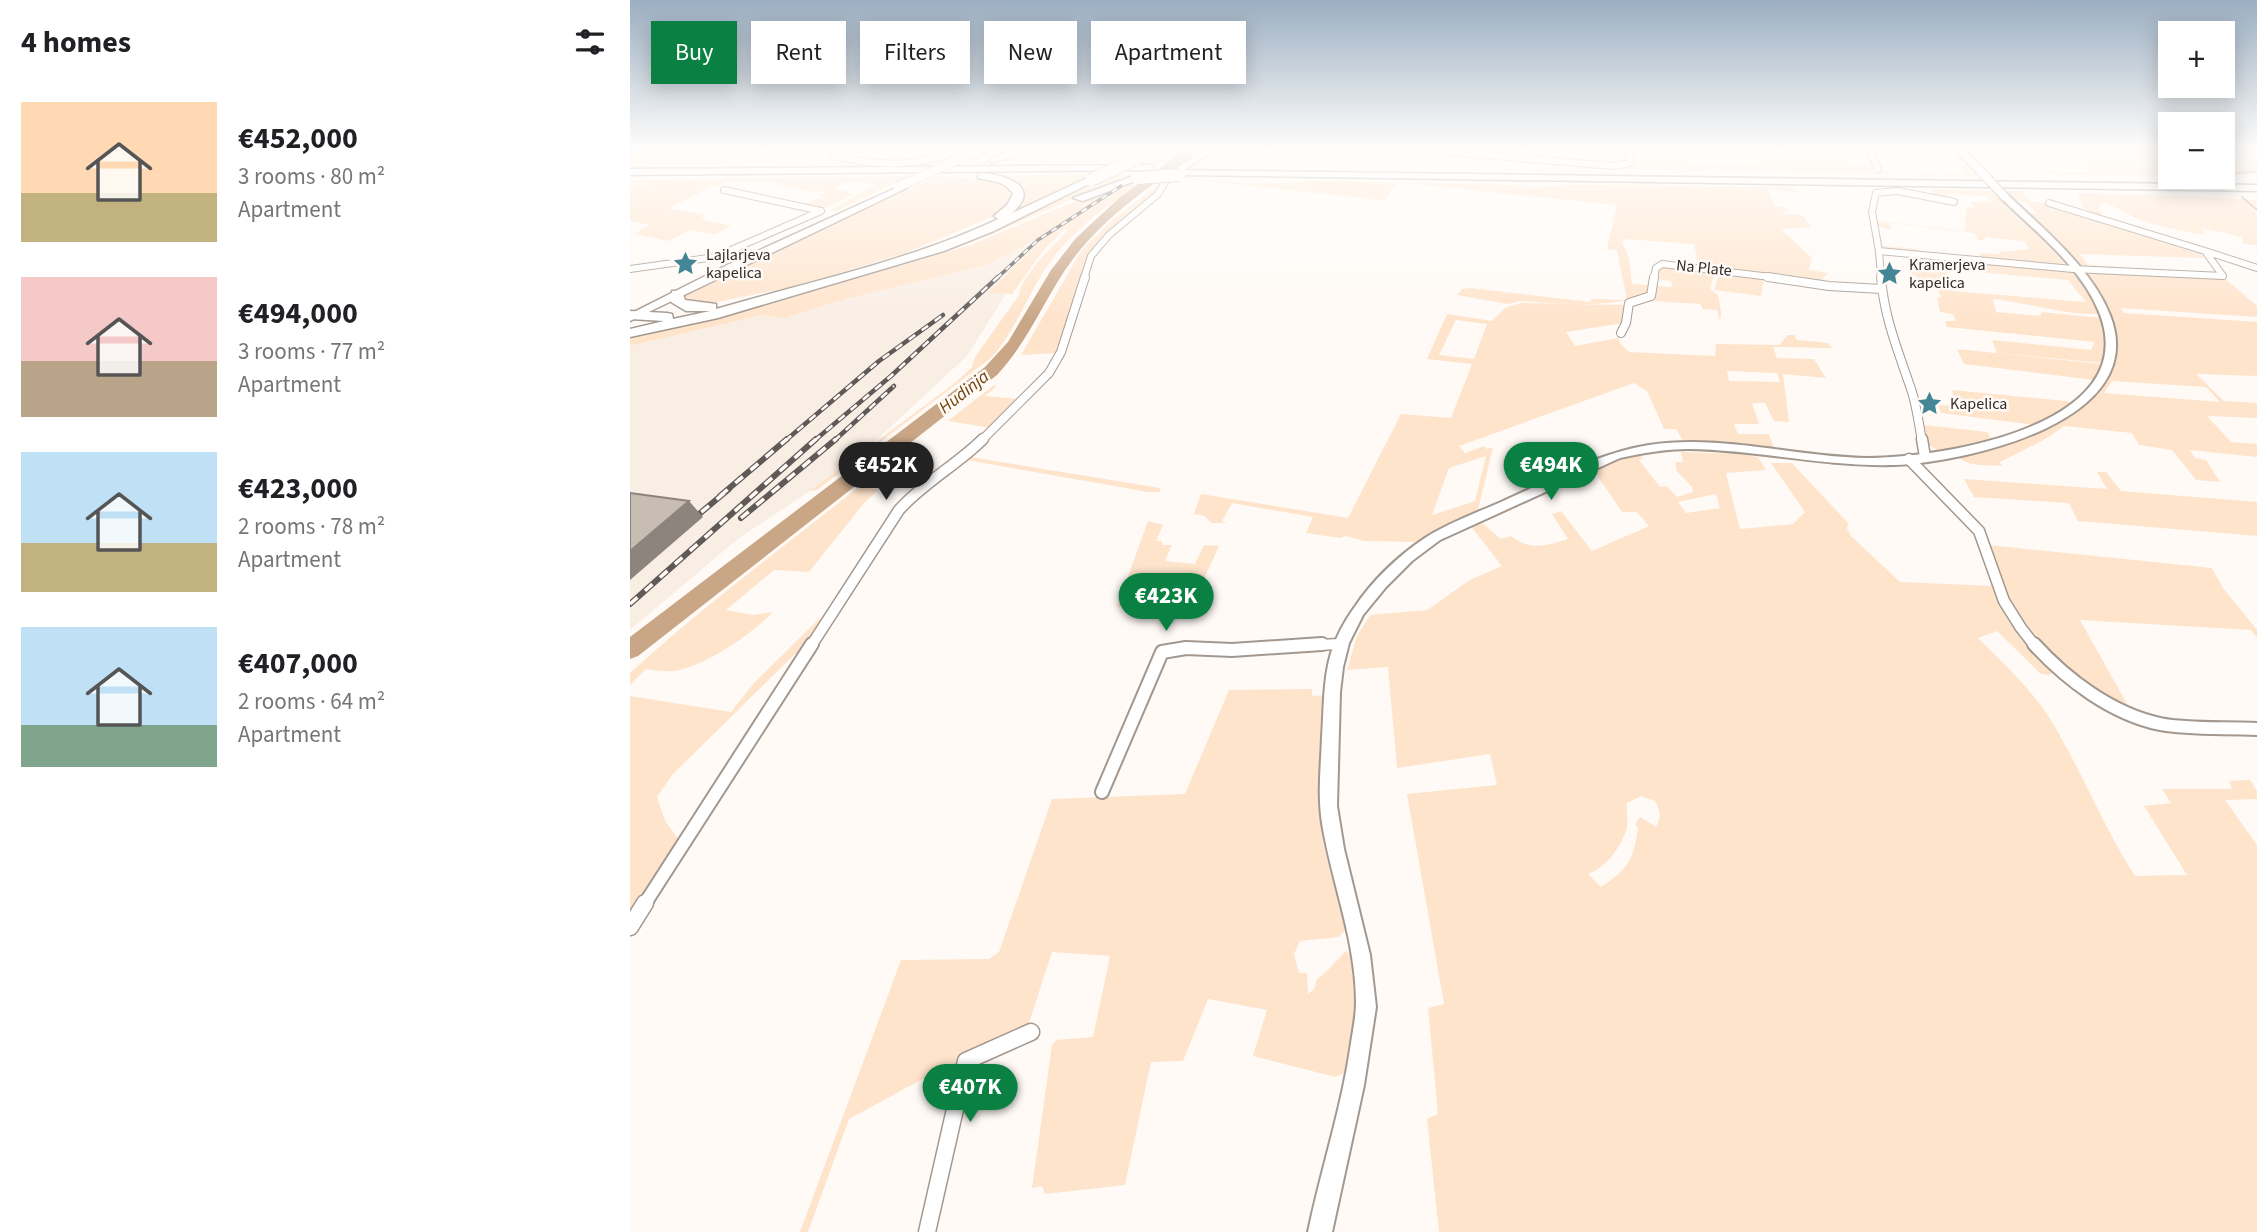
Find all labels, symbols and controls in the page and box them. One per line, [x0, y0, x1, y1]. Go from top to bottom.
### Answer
text: 4 homes [21, 21, 131, 64]
chip: Buy [651, 21, 737, 84]
chip: Rent [751, 21, 846, 84]
chip: Filters [860, 21, 970, 84]
chip: New [984, 21, 1077, 84]
chip: Apartment [1091, 21, 1246, 84]
map controls [2158, 21, 2235, 189]
button: + [2158, 21, 2235, 98]
icon: filters [571, 23, 609, 61]
button: − [2158, 112, 2235, 189]
text: €452,000 [238, 117, 358, 160]
icon: home [77, 130, 161, 214]
text: 3 rooms · 80 m² [238, 160, 385, 193]
text: Apartment [238, 193, 341, 226]
place label: Lajlarjeva kapelica [706, 244, 771, 284]
place icon: Lajlarjeva kapelica [672, 250, 700, 278]
street label: Na Plate [1675, 254, 1733, 282]
place label: Kramerjeva kapelica [1909, 254, 1985, 294]
place icon: Kramerjeva kapelica [1875, 260, 1903, 288]
text: €494,000 [238, 292, 358, 335]
icon: home [77, 305, 161, 389]
text: 3 rooms · 77 m² [238, 335, 385, 368]
water label: Hudinja [933, 364, 995, 420]
text: Apartment [238, 368, 341, 401]
place icon: Kapelica [1916, 390, 1944, 418]
place label: Kapelica [1950, 393, 2007, 415]
pin: €452K [837, 442, 935, 502]
pin: €494K [1502, 442, 1600, 502]
text: €452K [855, 448, 917, 481]
text: €494K [1520, 448, 1582, 481]
text: €423,000 [238, 467, 358, 510]
icon: home [77, 480, 161, 564]
text: 2 rooms · 78 m² [238, 510, 385, 543]
text: Apartment [238, 543, 341, 576]
pin: €423K [1117, 574, 1215, 633]
text: €423K [1135, 579, 1197, 612]
text: €407,000 [238, 642, 358, 685]
icon: home [77, 655, 161, 739]
text: 2 rooms · 64 m² [238, 685, 385, 718]
text: Apartment [238, 718, 341, 751]
pin: €407K [921, 1064, 1019, 1124]
text: €407K [939, 1070, 1001, 1103]

